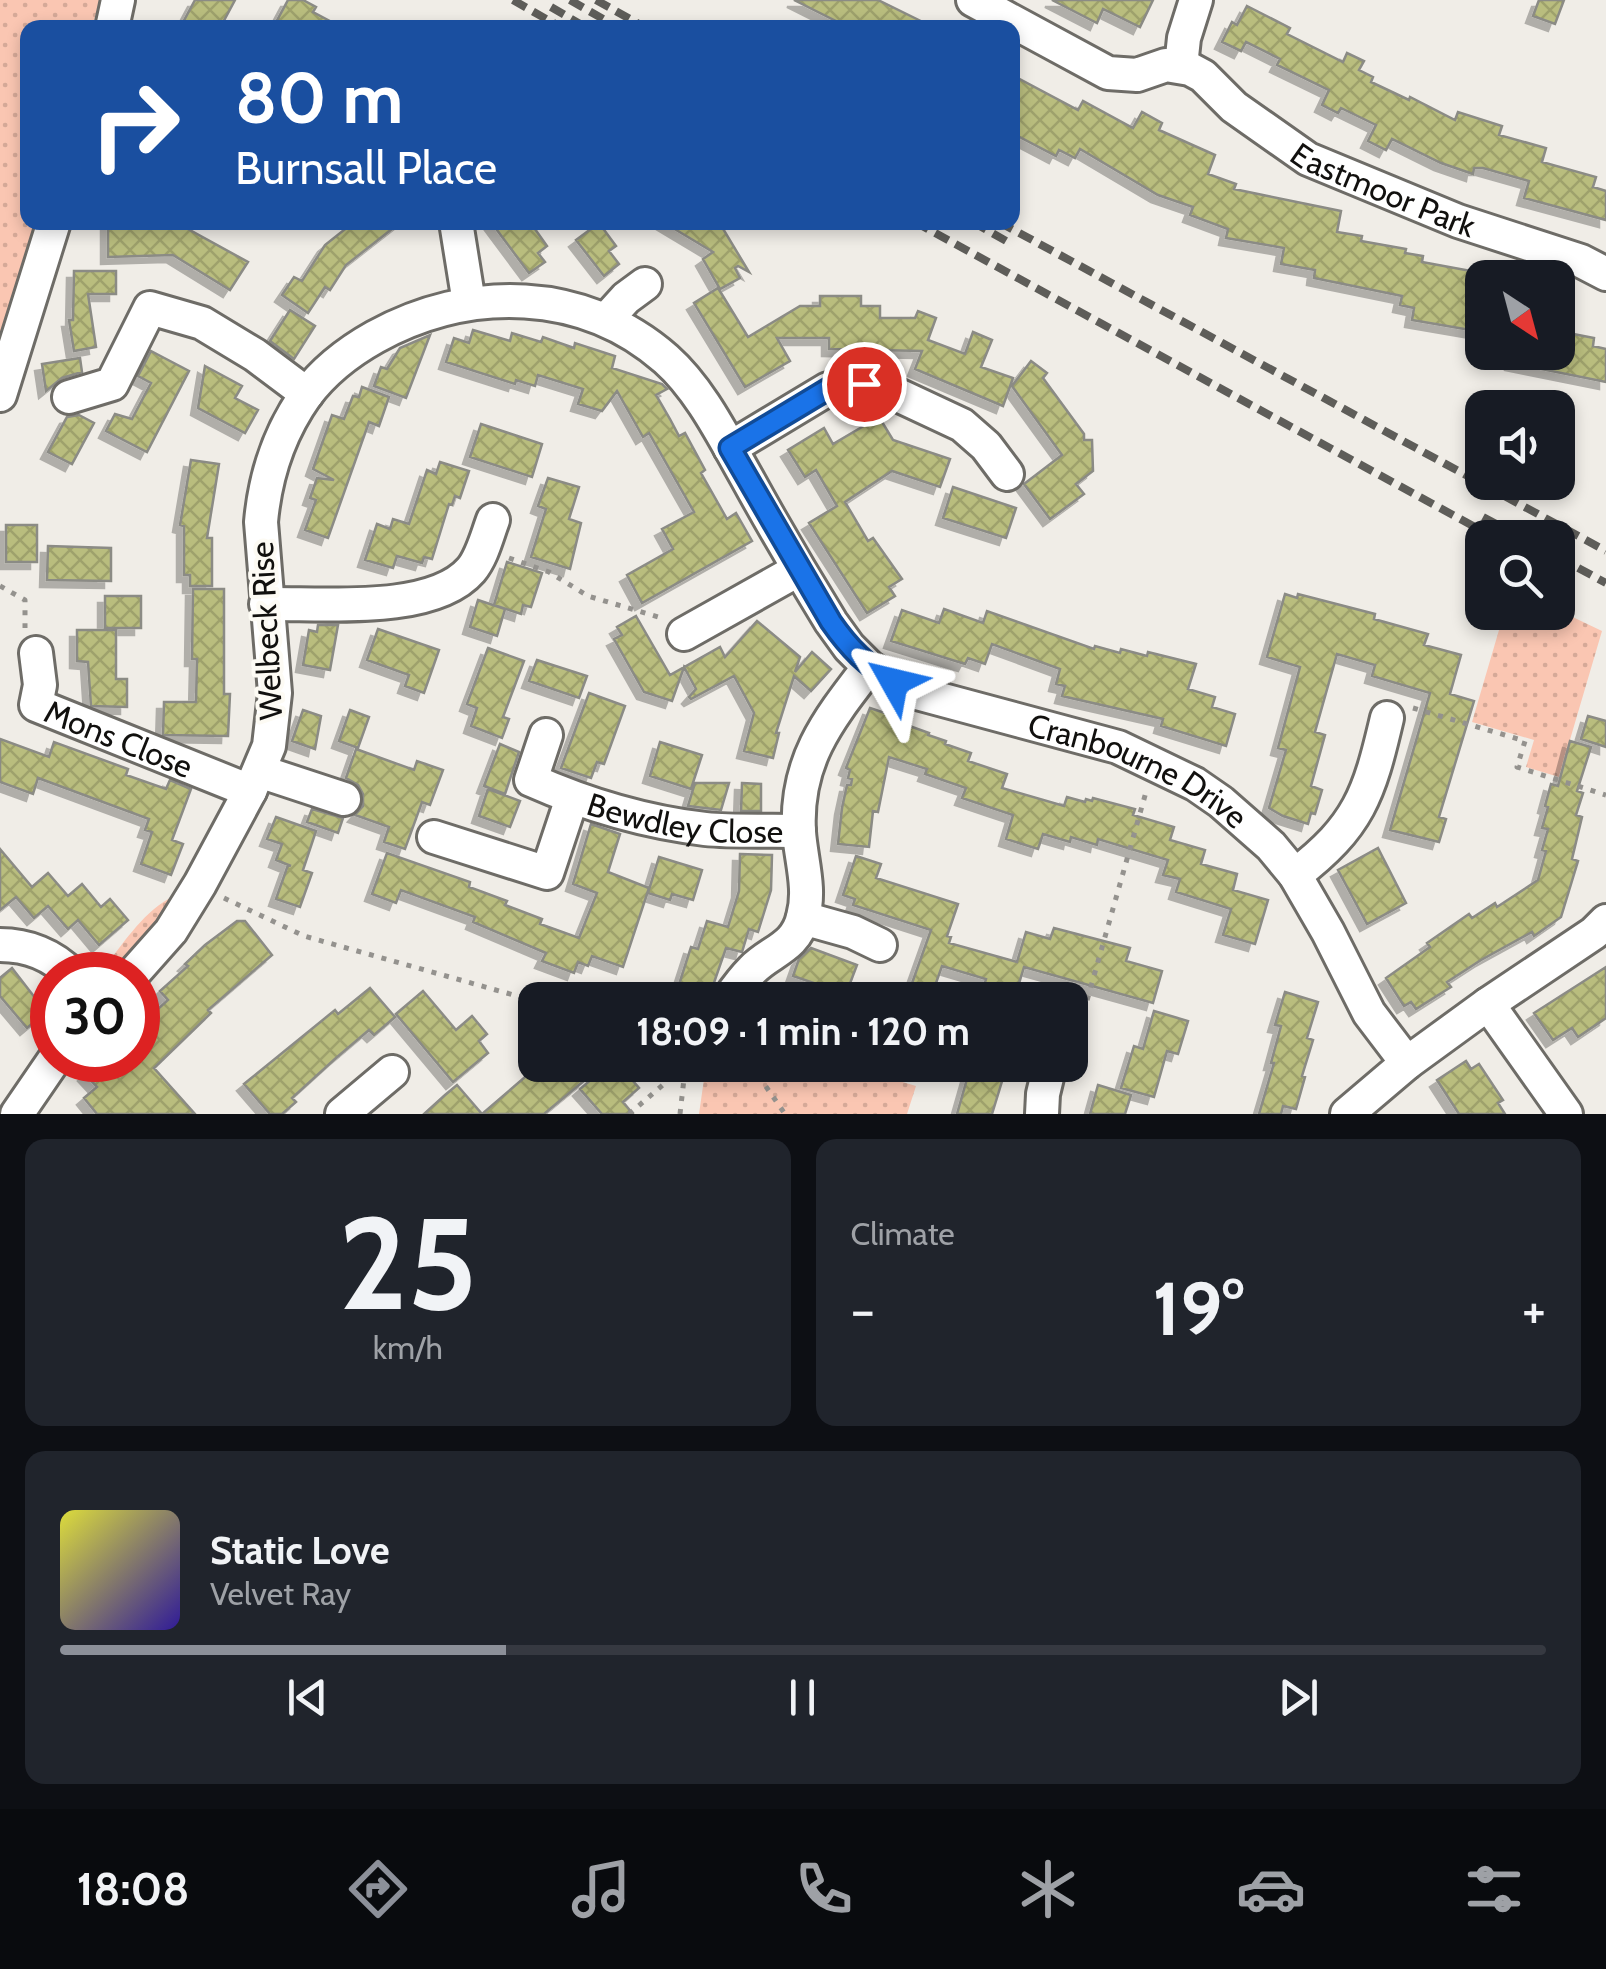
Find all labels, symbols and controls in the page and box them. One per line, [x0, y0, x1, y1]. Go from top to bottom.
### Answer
text: 80 m [235, 55, 403, 141]
icon: right [70, 60, 200, 190]
street label: Eastmoor Park [1283, 134, 1481, 245]
text: Burnsall Place [235, 141, 497, 195]
north arrow [1465, 260, 1575, 370]
map controls [1465, 260, 1575, 630]
pin [822, 342, 907, 427]
icon: arrive [837, 357, 892, 412]
button: sound [1465, 390, 1575, 500]
button: search [1465, 520, 1575, 630]
street label: Welbeck Rise [242, 541, 290, 721]
position arrow [842, 630, 946, 734]
street label: Mons Close [39, 691, 199, 785]
street label: Cranbourne Drive [1024, 704, 1256, 836]
street label: Bewdley Close [583, 784, 783, 850]
speed limit sign: 30 [30, 952, 160, 1082]
text: 18:09 · 1 min · 120 m [636, 1008, 970, 1055]
text: 25 [338, 1184, 477, 1342]
text: Climate [851, 1214, 955, 1253]
text: 19° [1153, 1263, 1244, 1354]
text: − [851, 1276, 875, 1343]
text: + [1522, 1276, 1546, 1343]
text: km/h [373, 1328, 443, 1367]
text: Static Love [210, 1527, 389, 1574]
text: Velvet Ray [210, 1574, 351, 1613]
icon: previous [280, 1670, 335, 1725]
icon: pause [775, 1670, 830, 1725]
icon: next [1271, 1670, 1326, 1725]
icon: directions [343, 1854, 413, 1924]
icon: music [566, 1854, 636, 1924]
icon: phone [789, 1854, 859, 1924]
icon: climate [1013, 1854, 1083, 1924]
icon: car [1236, 1854, 1306, 1924]
icon: filters [1459, 1854, 1529, 1924]
text: 18:08 [77, 1862, 189, 1916]

